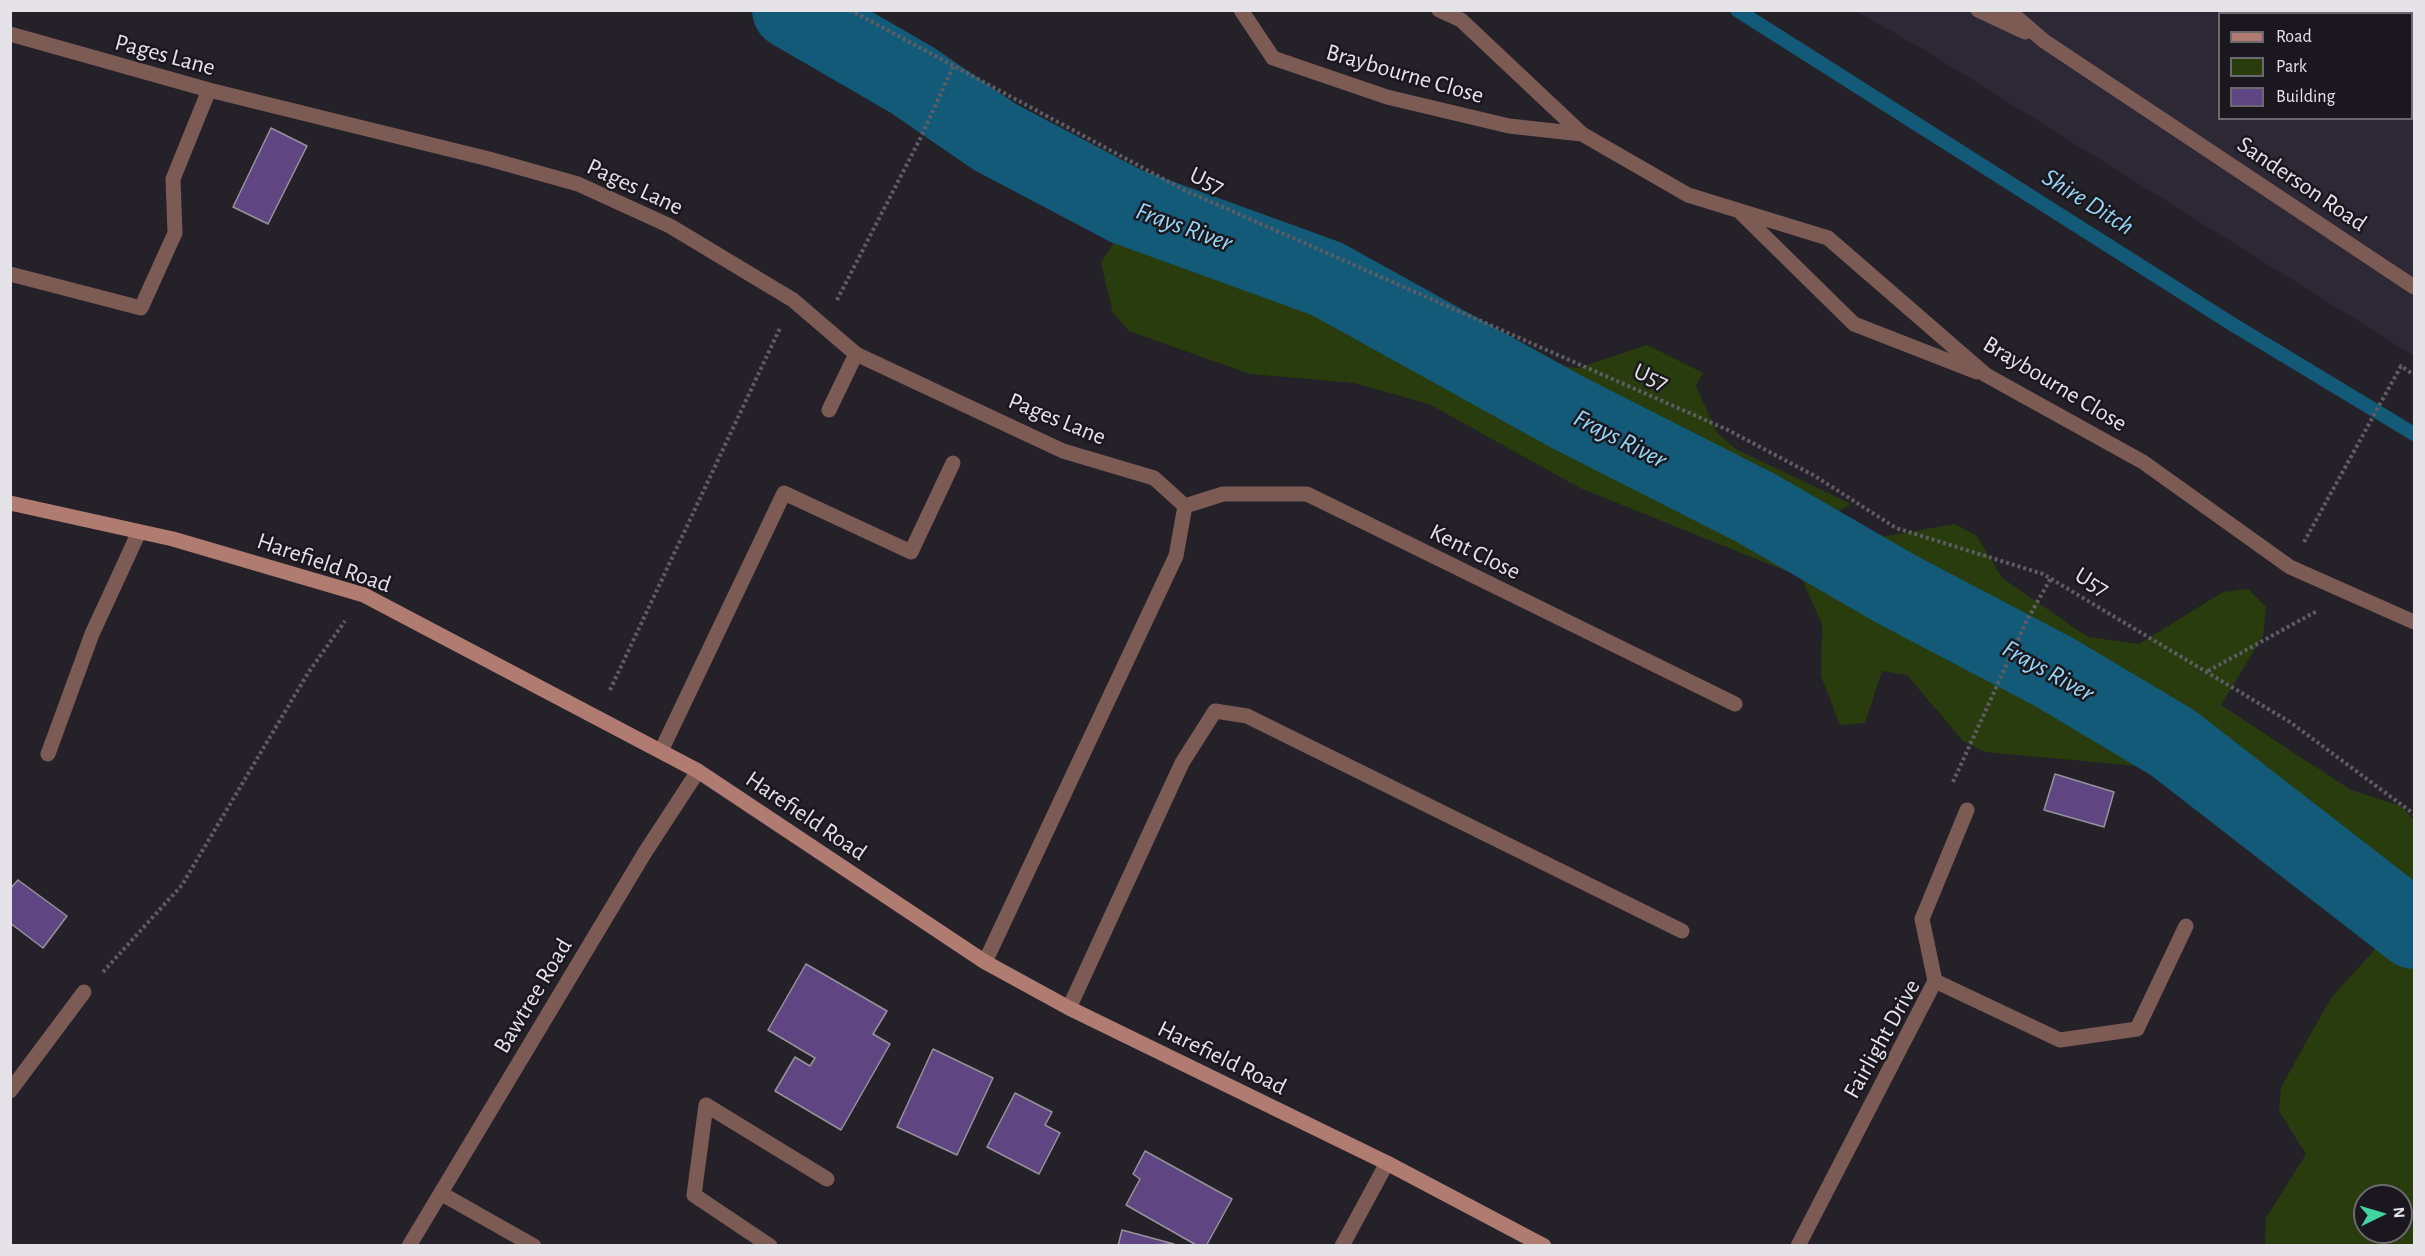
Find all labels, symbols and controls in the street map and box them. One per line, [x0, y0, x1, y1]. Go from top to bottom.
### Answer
legend [2218, 12, 2413, 120]
street label: Pages Lane [112, 28, 218, 82]
text: Road [2276, 28, 2312, 46]
street label: Braybourne Close [1323, 38, 1487, 110]
text: Park [2276, 58, 2307, 76]
text: Building [2276, 88, 2335, 106]
street label: Sanderson Road [2232, 130, 2372, 238]
street label: Pages Lane [582, 152, 688, 222]
street label: U57 [1185, 161, 1229, 201]
water label: Shire Ditch [2036, 162, 2140, 242]
water label: Frays River [1132, 195, 1236, 259]
street label: Braybourne Close [1978, 330, 2132, 438]
street label: U57 [1629, 357, 1673, 397]
street label: Pages Lane [1004, 386, 1110, 452]
water label: Frays River [1568, 402, 1672, 476]
street label: Kent Close [1425, 518, 1525, 586]
street label: Harefield Road [253, 527, 395, 599]
street label: U57 [2070, 561, 2114, 603]
water label: Frays River [1997, 633, 2099, 709]
street label: Harefield Road [740, 765, 872, 867]
street label: Bawtree Road [487, 933, 579, 1059]
street label: Fairlight Drive [1837, 974, 1927, 1104]
street label: Harefield Road [1153, 1014, 1291, 1102]
north arrow [2353, 1184, 2413, 1244]
text: N [2390, 1206, 2407, 1219]

